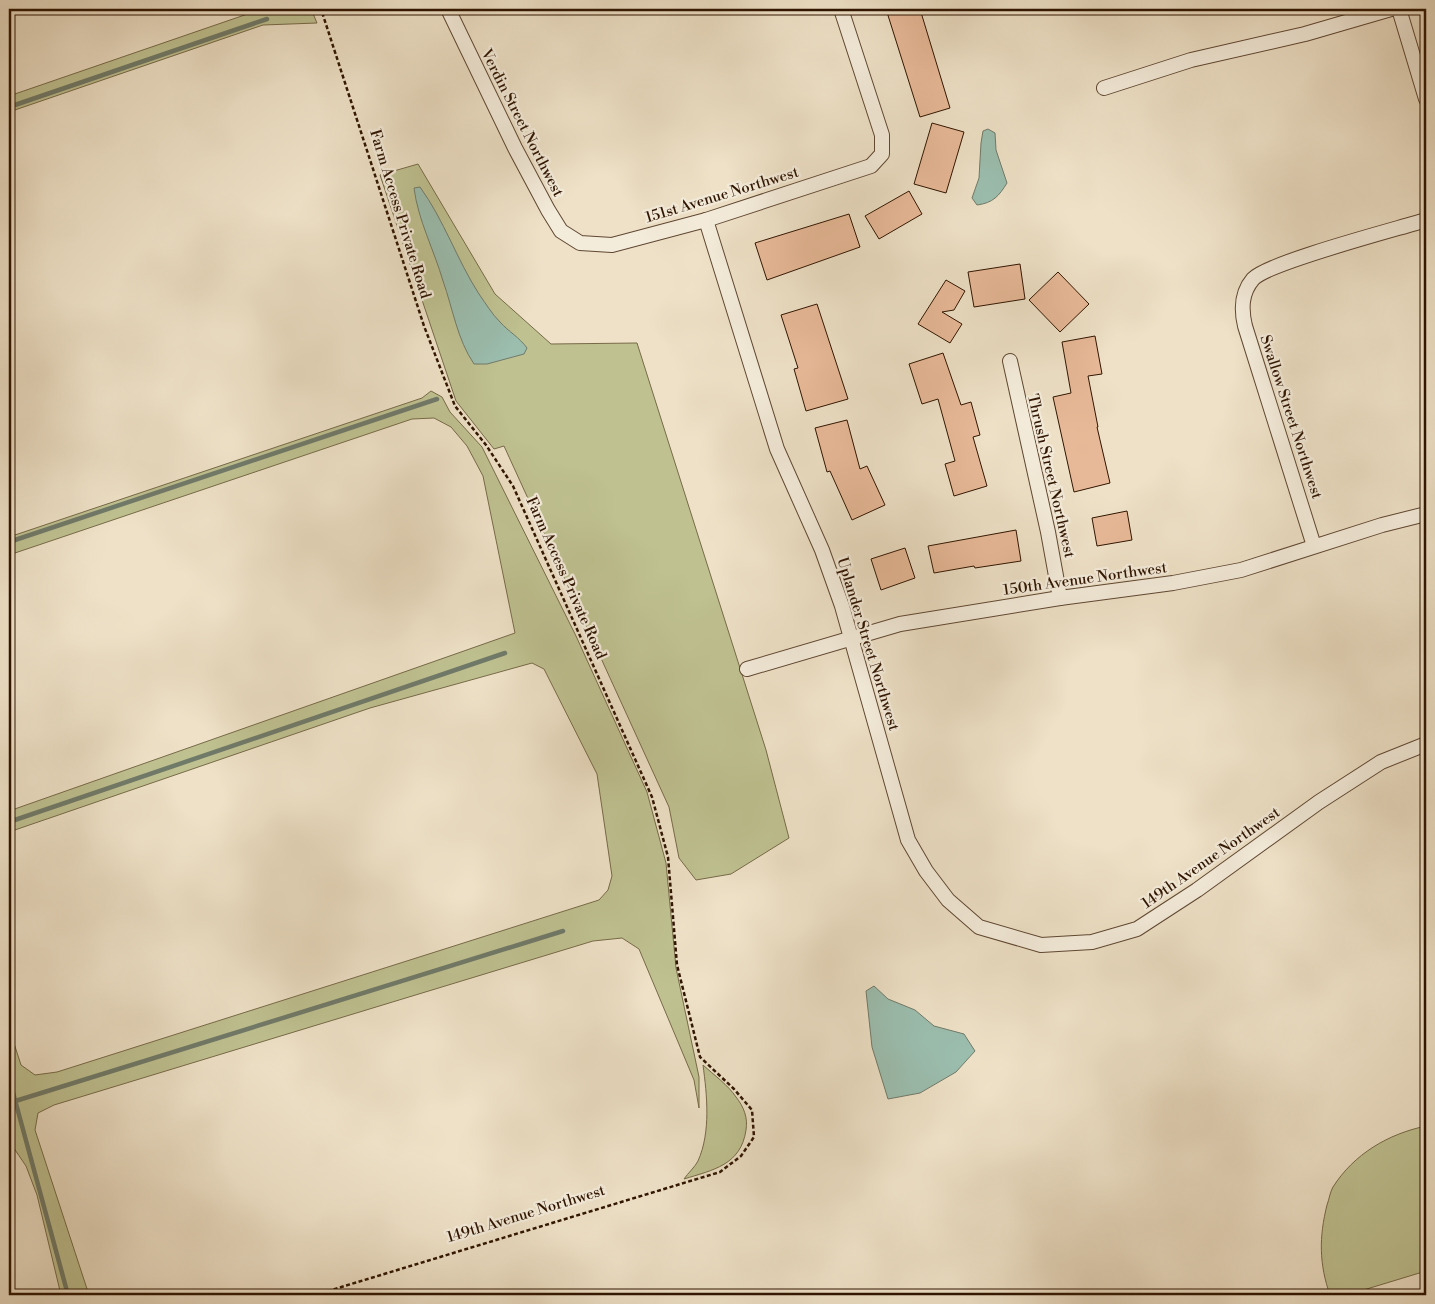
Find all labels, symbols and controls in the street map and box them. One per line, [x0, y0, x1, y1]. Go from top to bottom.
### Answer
street label: Verdin Street Northwest [476, 45, 568, 201]
street label: Farm Access Private Road [365, 127, 435, 301]
street label: 151st Avenue Northwest [643, 162, 802, 227]
street label: Swallow Street Northwest [1256, 333, 1327, 502]
street label: Thrush Street Northwest [1023, 392, 1079, 560]
street label: Farm Access Private Road [522, 494, 611, 663]
street label: Uplander Street Northwest [833, 555, 904, 734]
street label: 150th Avenue Northwest [1002, 558, 1169, 600]
street label: 149th Avenue Northwest [1138, 803, 1284, 913]
street label: 149th Avenue Northwest [445, 1181, 608, 1247]

